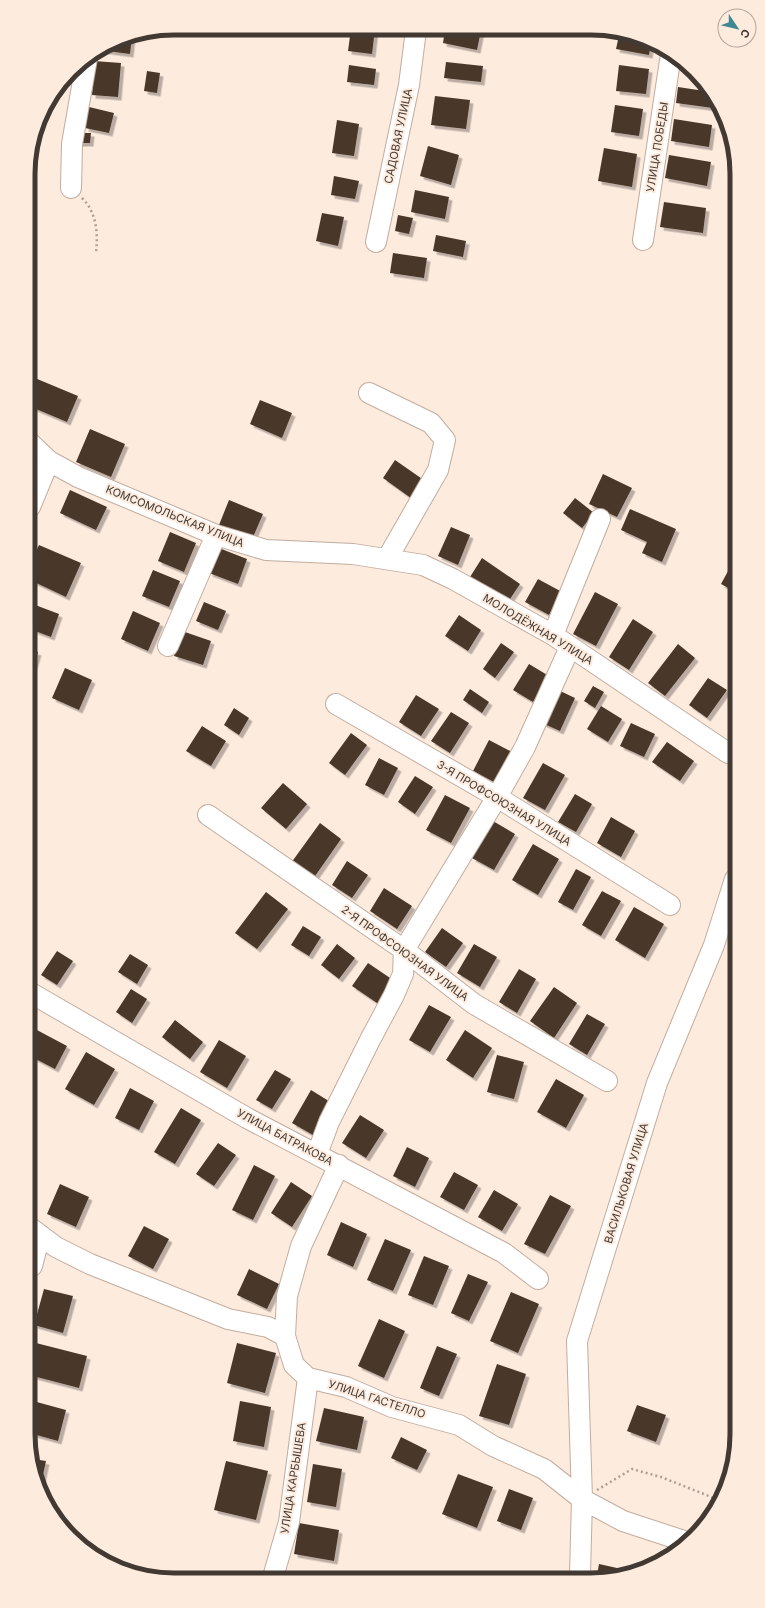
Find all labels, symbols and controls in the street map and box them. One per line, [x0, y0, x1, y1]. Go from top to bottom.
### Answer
north arrow [717, 8, 757, 48]
text: С [737, 26, 753, 41]
street label: САДОВАЯ УЛИЦА [381, 87, 415, 185]
street label: УЛИЦА ПОБЕДЫ [643, 101, 671, 193]
street label: КОМСОМОЛЬСКАЯ УЛИЦА [104, 482, 246, 550]
street label: МОЛОДЁЖНАЯ УЛИЦА [480, 591, 596, 668]
street label: 3-Я ПРОФСОЮЗНАЯ УЛИЦА [434, 757, 574, 849]
street label: 2-Я ПРОФСОЮЗНАЯ УЛИЦА [339, 902, 472, 1004]
street label: УЛИЦА БАТРАКОВА [235, 1106, 336, 1168]
street label: ВАСИЛЬКОВАЯ УЛИЦА [601, 1121, 651, 1245]
street label: УЛИЦА ГАСТЕЛЛО [327, 1377, 427, 1421]
street label: УЛИЦА КАРБЫШЕВА [277, 1421, 309, 1535]

